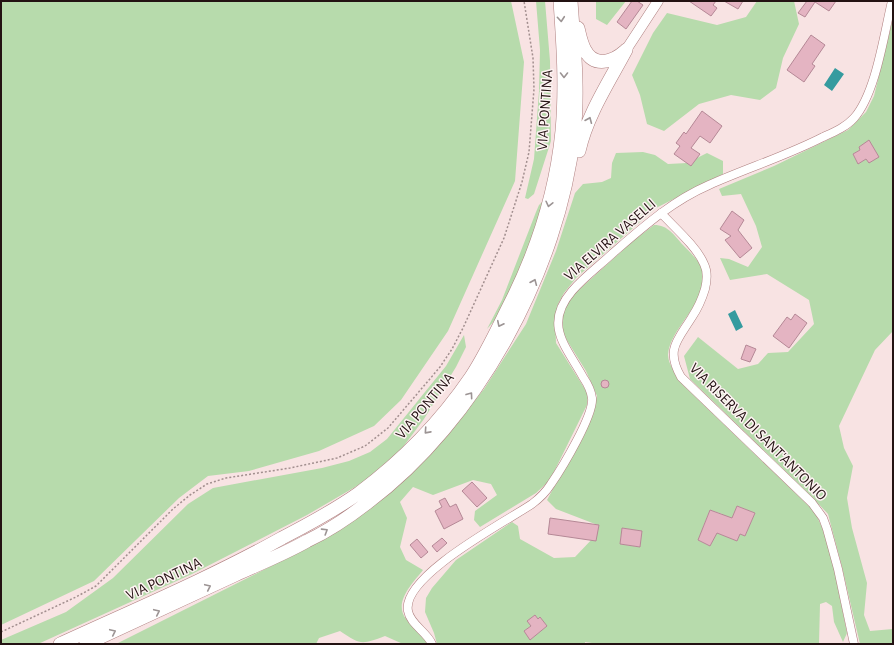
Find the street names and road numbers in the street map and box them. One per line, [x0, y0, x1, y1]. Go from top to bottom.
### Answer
street label: VIA PONTINA [535, 69, 555, 151]
street label: VIA ELVIRA VASELLI [561, 196, 659, 284]
street label: VIA RISERVA DI SANT'ANTONIO [687, 361, 829, 503]
street label: VIA PONTINA [393, 370, 457, 442]
street label: VIA PONTINA [124, 555, 204, 603]

